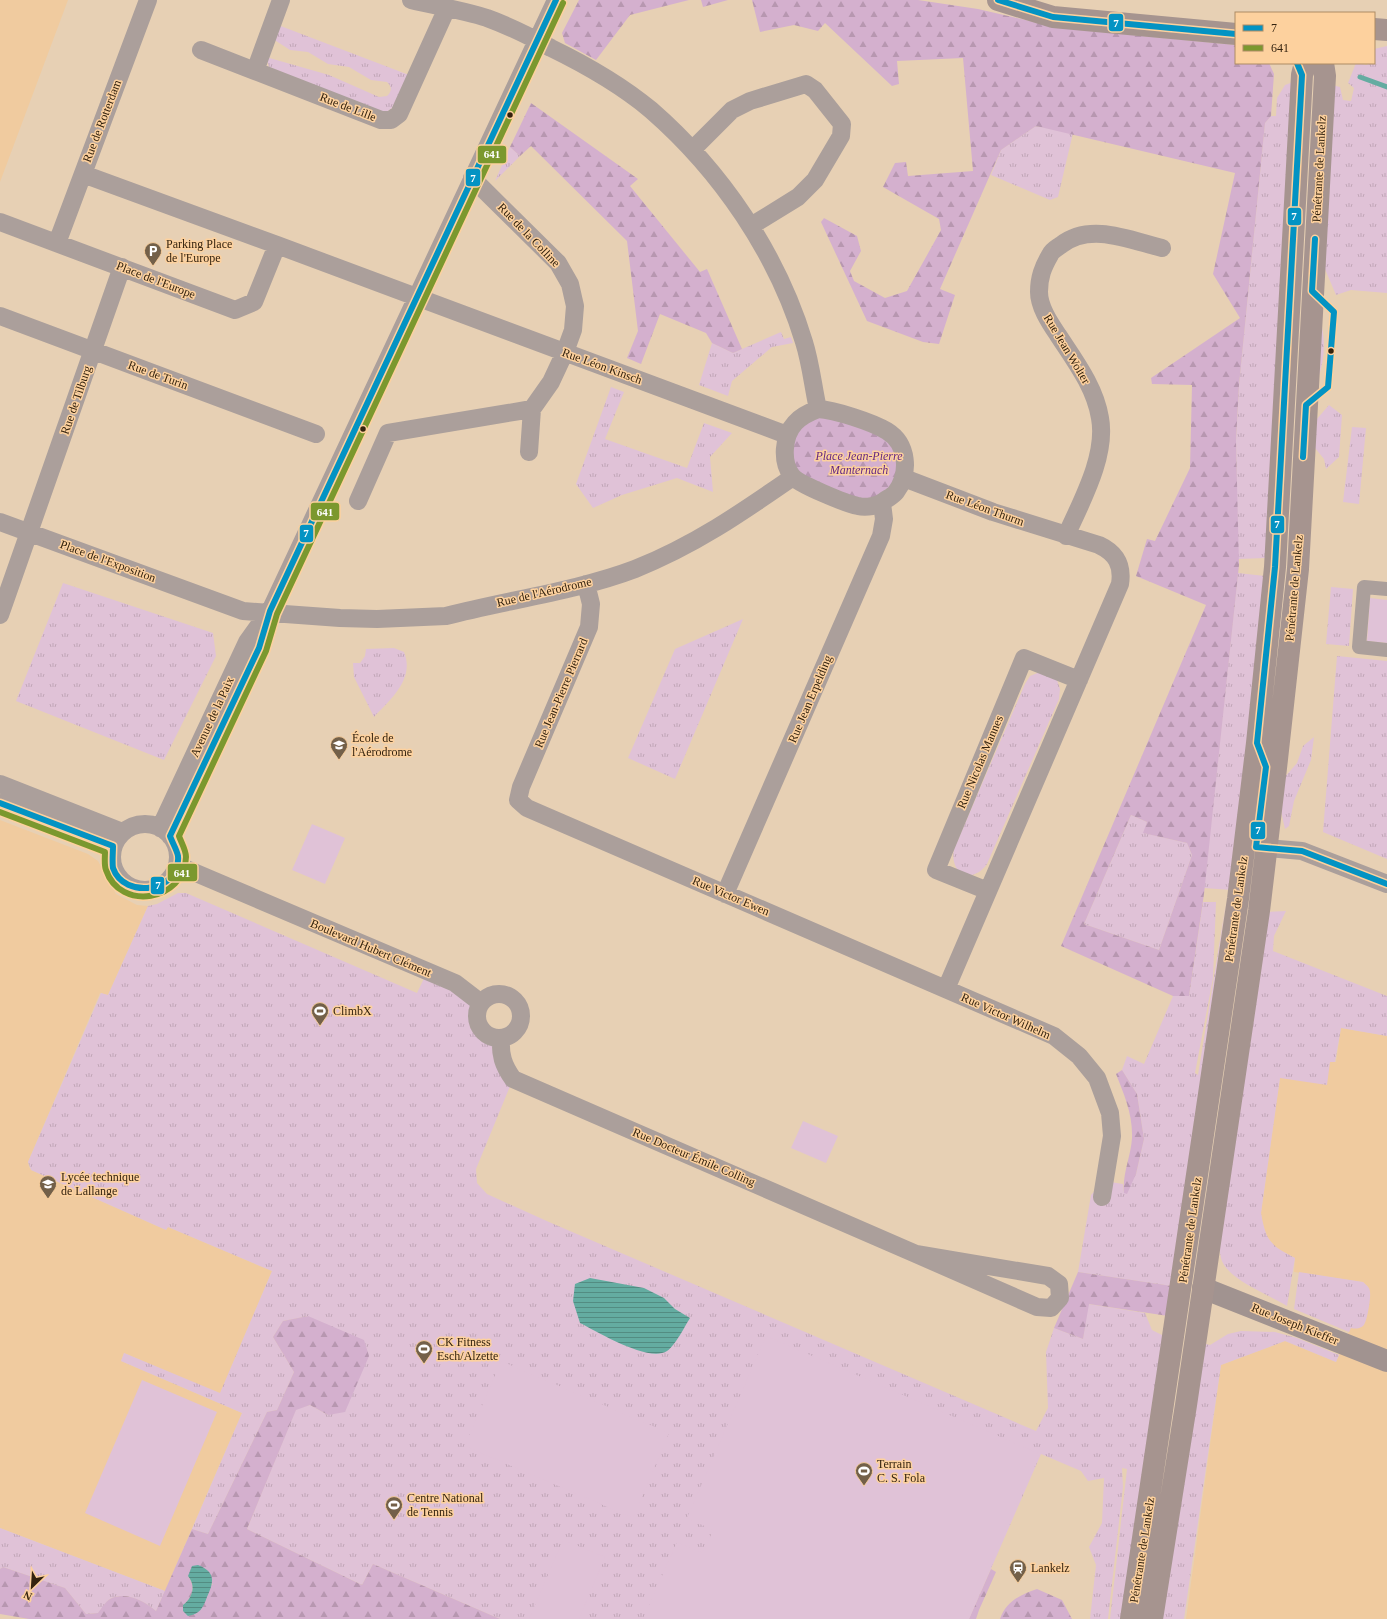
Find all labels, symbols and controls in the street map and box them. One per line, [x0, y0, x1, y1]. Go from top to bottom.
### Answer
legend [1235, 12, 1375, 64]
line badge: 7 [1108, 13, 1124, 32]
text: 7 [1113, 17, 1119, 29]
text: 7 [1271, 21, 1277, 35]
text: 641 [1271, 41, 1289, 55]
street label: Rue de Rotterdam [80, 77, 124, 164]
street label: Rue de Lille [318, 90, 378, 124]
unlabelled marker [505, 110, 515, 120]
street label: Pénétrante de Lankelz [1309, 115, 1329, 223]
line badge: 641 [477, 145, 507, 164]
text: 641 [484, 148, 500, 160]
line badge: 7 [465, 168, 481, 187]
text: 7 [470, 172, 476, 184]
street label: Rue de la Colline [495, 200, 563, 270]
line badge: 7 [1287, 207, 1302, 226]
text: 7 [1291, 210, 1297, 222]
place label: Parking Place de l'Europe [166, 237, 232, 265]
parking icon: Parking Place de l'Europe [143, 241, 163, 266]
street label: Place de l'Europe [115, 259, 197, 301]
street label: Rue Jean Wolter [1041, 312, 1093, 386]
street label: Rue Léon Kinsch [560, 345, 644, 387]
unlabelled marker [1326, 346, 1336, 356]
street label: Rue de Turin [126, 358, 190, 392]
street label: Rue de Tilburg [58, 364, 94, 436]
unlabelled marker [358, 424, 368, 434]
park label: Place Jean-Pierre Manternach [814, 449, 903, 477]
street label: Rue Léon Thurm [944, 487, 1027, 529]
line badge: 641 [310, 502, 340, 521]
text: 641 [317, 506, 333, 518]
line badge: 7 [1270, 515, 1285, 534]
text: 7 [1274, 518, 1280, 530]
line badge: 7 [299, 524, 314, 543]
text: 7 [303, 527, 309, 539]
street label: Pénétrante de Lankelz [1282, 534, 1306, 642]
street label: Place de l'Exposition [58, 537, 158, 585]
street label: Rue de l'Aérodrome [495, 574, 593, 610]
street label: Rue Jean-Pierre Pierrard [532, 636, 590, 750]
street label: Rue Jean Erpelding [785, 653, 835, 745]
street label: Avenue de la Paix [187, 675, 237, 759]
street label: Rue Nicolas Mannes [954, 713, 1006, 811]
place label: École de l'Aérodrome [352, 731, 412, 759]
school or university icon: École de l'Aérodrome [329, 735, 349, 760]
line badge: 7 [1250, 821, 1266, 840]
text: 7 [1255, 824, 1261, 836]
street label: Pénétrante de Lankelz [1222, 855, 1250, 963]
line badge: 641 [167, 863, 198, 882]
text: 641 [174, 867, 190, 879]
street label: Rue Victor Ewen [690, 873, 772, 919]
line badge: 7 [150, 876, 165, 895]
text: 7 [155, 879, 161, 891]
street label: Boulevard Hubert Clément [308, 916, 434, 980]
street label: Rue Victor Wilhelm [959, 990, 1053, 1042]
sports icon: ClimbX [310, 1001, 330, 1026]
place label: ClimbX [333, 1004, 372, 1018]
street label: Rue Docteur Émile Colling [631, 1125, 757, 1189]
place label: Lycée technique de Lallange [61, 1170, 139, 1198]
school or university icon: Lycée technique de Lallange [38, 1174, 58, 1199]
street label: Pénétrante de Lankelz [1176, 1176, 1204, 1284]
street label: Rue Joseph Kieffer [1250, 1300, 1340, 1348]
place label: CK Fitness Esch/Alzette [437, 1335, 498, 1363]
sports icon: CK Fitness Esch/Alzette [414, 1339, 434, 1364]
place label: Terrain C. S. Fola [877, 1457, 926, 1485]
sports icon: Terrain C. S. Fola [854, 1461, 874, 1486]
place label: Centre National de Tennis [407, 1491, 484, 1519]
sports icon: Centre National de Tennis [384, 1495, 404, 1520]
street label: Pénétrante de Lankelz [1127, 1496, 1157, 1604]
station icon: Lankelz [1008, 1558, 1028, 1583]
place label: Lankelz [1031, 1561, 1070, 1575]
north arrow [12, 1567, 52, 1607]
text: N [22, 1589, 34, 1603]

